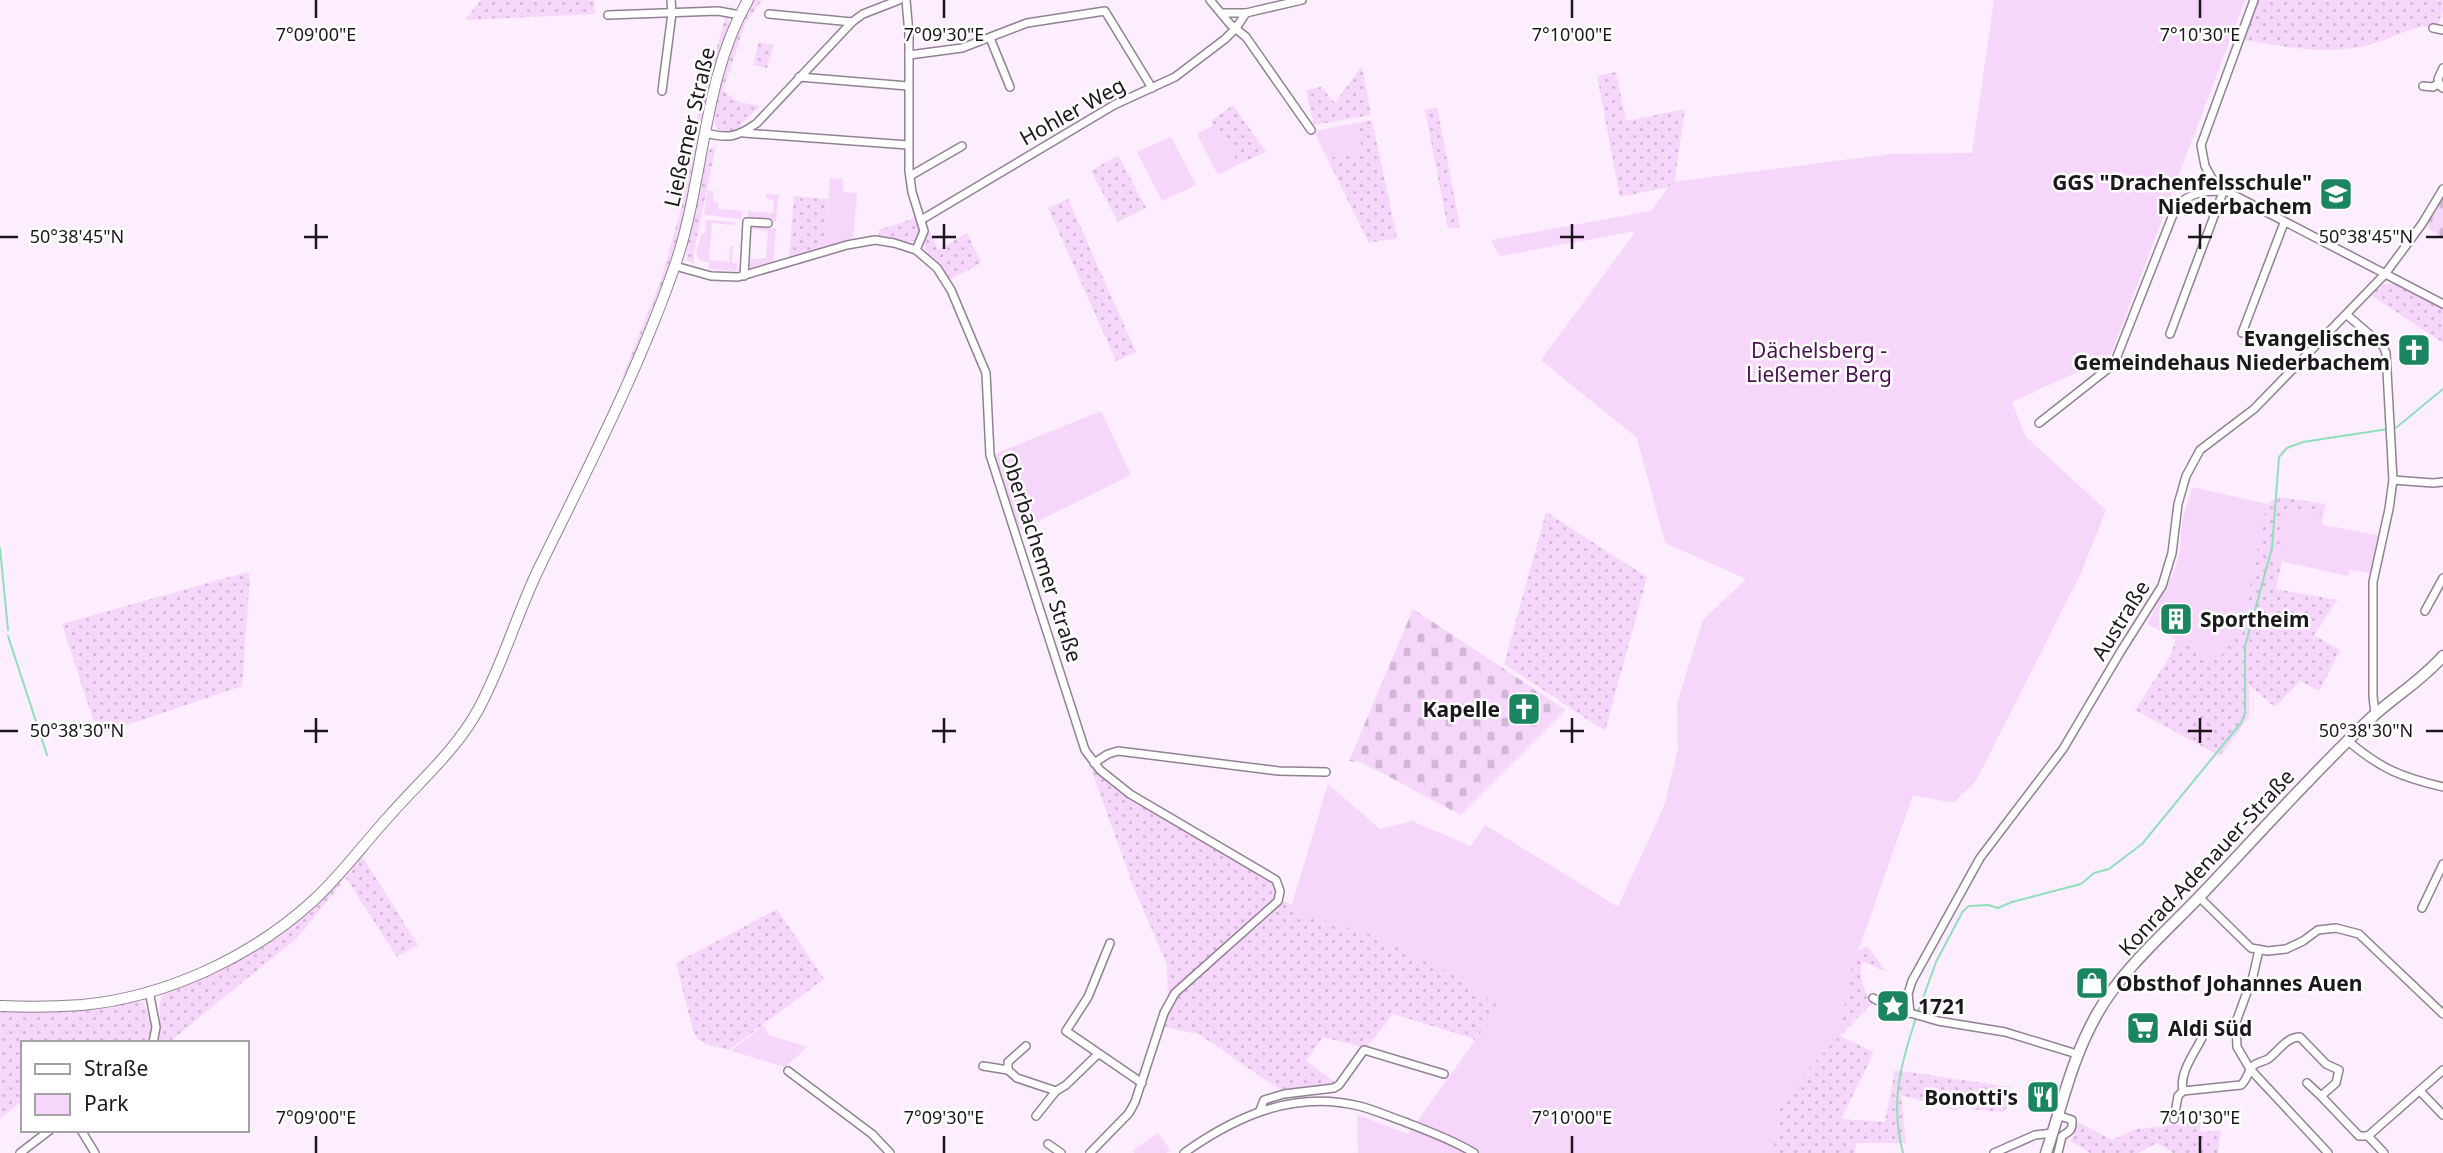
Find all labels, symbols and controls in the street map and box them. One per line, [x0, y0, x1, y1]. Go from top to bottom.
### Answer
text: 7°09'00"E [276, 22, 356, 46]
text: 7°09'30"E [904, 22, 984, 46]
text: 7°10'00"E [1532, 22, 1612, 46]
text: 7°10'30"E [2160, 22, 2240, 46]
street label: Ließemer Straße [657, 44, 721, 210]
street label: Hohler Weg [1014, 71, 1130, 151]
place label: GGS "Drachenfelsschule" Niederbachem [2052, 168, 2312, 220]
school or university icon: GGS "Drachenfelsschule" Niederbachem [2317, 175, 2355, 213]
text: 50°38'45"N [30, 224, 124, 248]
text: 50°38'45"N [2319, 224, 2413, 248]
place label: Evangelisches Gemeindehaus Niederbachem [2073, 324, 2390, 376]
church icon: Evangelisches Gemeindehaus Niederbachem [2395, 331, 2433, 369]
park label: Dächelsberg - Ließemer Berg [1746, 336, 1892, 388]
street label: Oberbachemer Straße [995, 448, 1089, 666]
street label: Austraße [2085, 575, 2155, 665]
building icon: Sportheim [2157, 600, 2195, 638]
place label: Sportheim [2200, 605, 2309, 633]
church icon: Kapelle [1505, 690, 1543, 728]
place label: Kapelle [1423, 695, 1500, 723]
text: 50°38'30"N [30, 718, 124, 742]
text: 50°38'30"N [2319, 718, 2413, 742]
street label: Konrad-Adenauer-Straße [2112, 763, 2300, 961]
shop icon: Obsthof Johannes Auen [2073, 964, 2111, 1002]
place label: Obsthof Johannes Auen [2116, 969, 2362, 997]
place icon: 1721 [1874, 987, 1912, 1025]
place label: 1721 [1918, 992, 1966, 1020]
supermarket icon: Aldi Süd [2124, 1009, 2162, 1047]
place label: Aldi Süd [2168, 1014, 2252, 1042]
legend [21, 1041, 248, 1132]
text: Straße [84, 1054, 148, 1082]
restaurant icon: Bonotti's [2024, 1078, 2062, 1116]
place label: Bonotti's [1924, 1083, 2018, 1111]
text: Park [84, 1089, 129, 1117]
text: 7°09'00"E [276, 1105, 356, 1129]
text: 7°09'30"E [904, 1105, 984, 1129]
text: 7°10'00"E [1532, 1105, 1612, 1129]
text: 7°10'30"E [2160, 1105, 2240, 1129]

